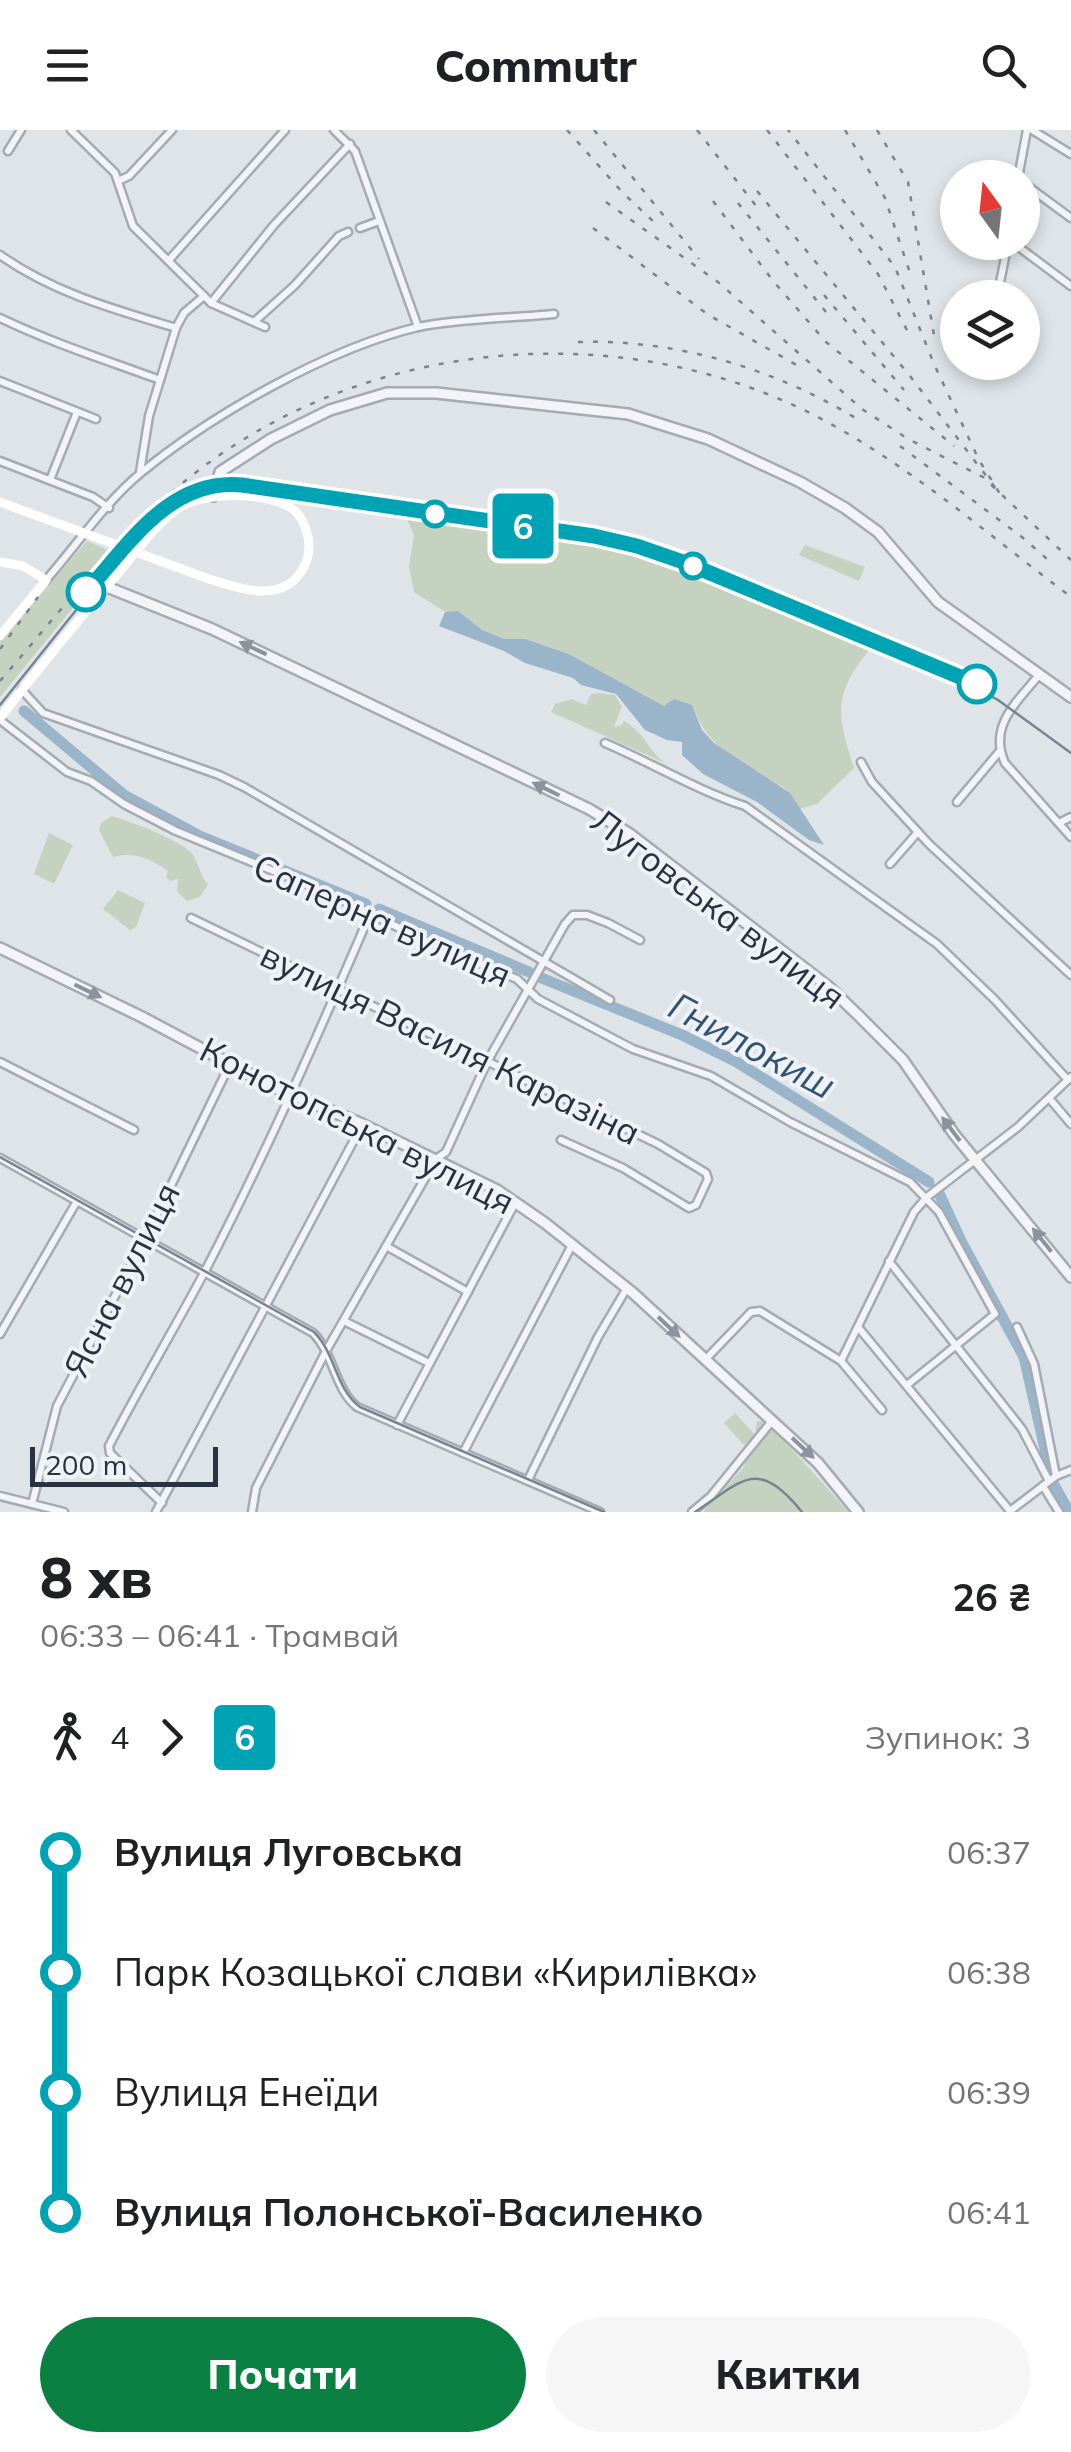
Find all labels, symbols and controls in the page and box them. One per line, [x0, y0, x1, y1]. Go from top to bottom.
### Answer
text: Commutr [434, 37, 637, 93]
icon: menu [40, 38, 95, 93]
icon: search [976, 38, 1031, 93]
north arrow [940, 160, 1040, 260]
map controls [940, 160, 1040, 380]
button: layers [940, 280, 1040, 380]
line badge: 6 [490, 494, 556, 558]
unlabelled marker [422, 501, 448, 527]
text: 6 [512, 504, 534, 548]
unlabelled marker [680, 553, 706, 579]
unlabelled marker [67, 573, 105, 611]
one-way arrow [238, 640, 267, 657]
unlabelled marker [958, 665, 996, 703]
one-way arrow [531, 780, 560, 797]
street label: Луговська вулиця [583, 798, 854, 1018]
street label: Саперна вулиця [247, 844, 518, 997]
street label: вулиця Василя Каразіна [253, 932, 647, 1154]
water label: Гнилокиш [661, 981, 844, 1109]
one-way arrow [73, 982, 102, 999]
street label: Конотопська вулиця [193, 1027, 522, 1223]
one-way arrow [942, 1116, 962, 1142]
street label: Ясна вулиця [53, 1175, 189, 1384]
one-way arrow [1032, 1228, 1053, 1253]
one-way arrow [656, 1315, 680, 1338]
one-way arrow [791, 1436, 815, 1459]
scale bar [30, 1442, 218, 1486]
text: 200 m [45, 1447, 127, 1482]
text: 8 хв [40, 1543, 153, 1612]
text: 26 ₴ [952, 1573, 1031, 1621]
text: 06:33 – 06:41 · Трамвай [40, 1615, 399, 1655]
icon: walk [40, 1710, 95, 1765]
icon: forward [144, 1710, 199, 1765]
text: 6 [234, 1715, 255, 1759]
text: 4 [110, 1717, 129, 1757]
text: Зупинок: 3 [865, 1717, 1031, 1757]
text: Вулиця Луговська [114, 1828, 463, 1876]
text: 06:37 [947, 1832, 1031, 1872]
text: Парк Козацької слави «Кирилівка» [114, 1948, 757, 1996]
text: 06:38 [947, 1952, 1031, 1992]
text: Вулиця Енеїди [114, 2068, 379, 2116]
text: 06:39 [947, 2072, 1031, 2112]
text: Вулиця Полонської-Василенко [114, 2188, 704, 2236]
text: 06:41 [947, 2192, 1031, 2232]
button: Почати [40, 2317, 526, 2432]
button: Квитки [546, 2317, 1031, 2432]

